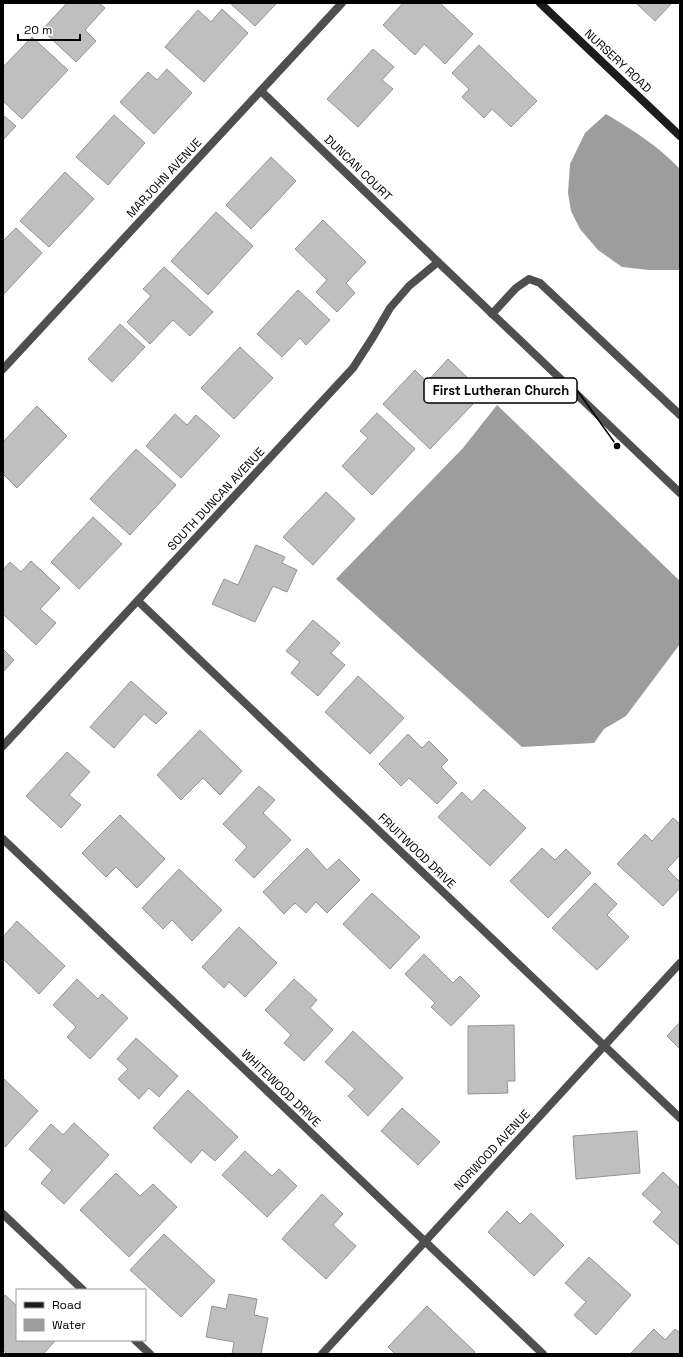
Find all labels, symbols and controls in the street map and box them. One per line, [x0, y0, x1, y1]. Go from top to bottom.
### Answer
scale bar [18, 16, 80, 42]
text: 20 m [24, 22, 52, 38]
street label: NURSERY ROAD [581, 26, 655, 96]
street label: DUNCAN COURT [321, 132, 395, 204]
street label: MARJOHN AVENUE [123, 135, 205, 221]
callout: First Lutheran Church [424, 378, 577, 403]
text: First Lutheran Church [433, 382, 569, 399]
street label: SOUTH DUNCAN AVENUE [164, 444, 268, 554]
street label: FRUITWOOD DRIVE [375, 810, 459, 892]
street label: WHITEWOOD DRIVE [238, 1046, 324, 1130]
street label: NORWOOD AVENUE [451, 1106, 534, 1194]
legend [16, 1289, 146, 1341]
text: Road [52, 1297, 81, 1313]
text: Water [52, 1317, 86, 1333]

